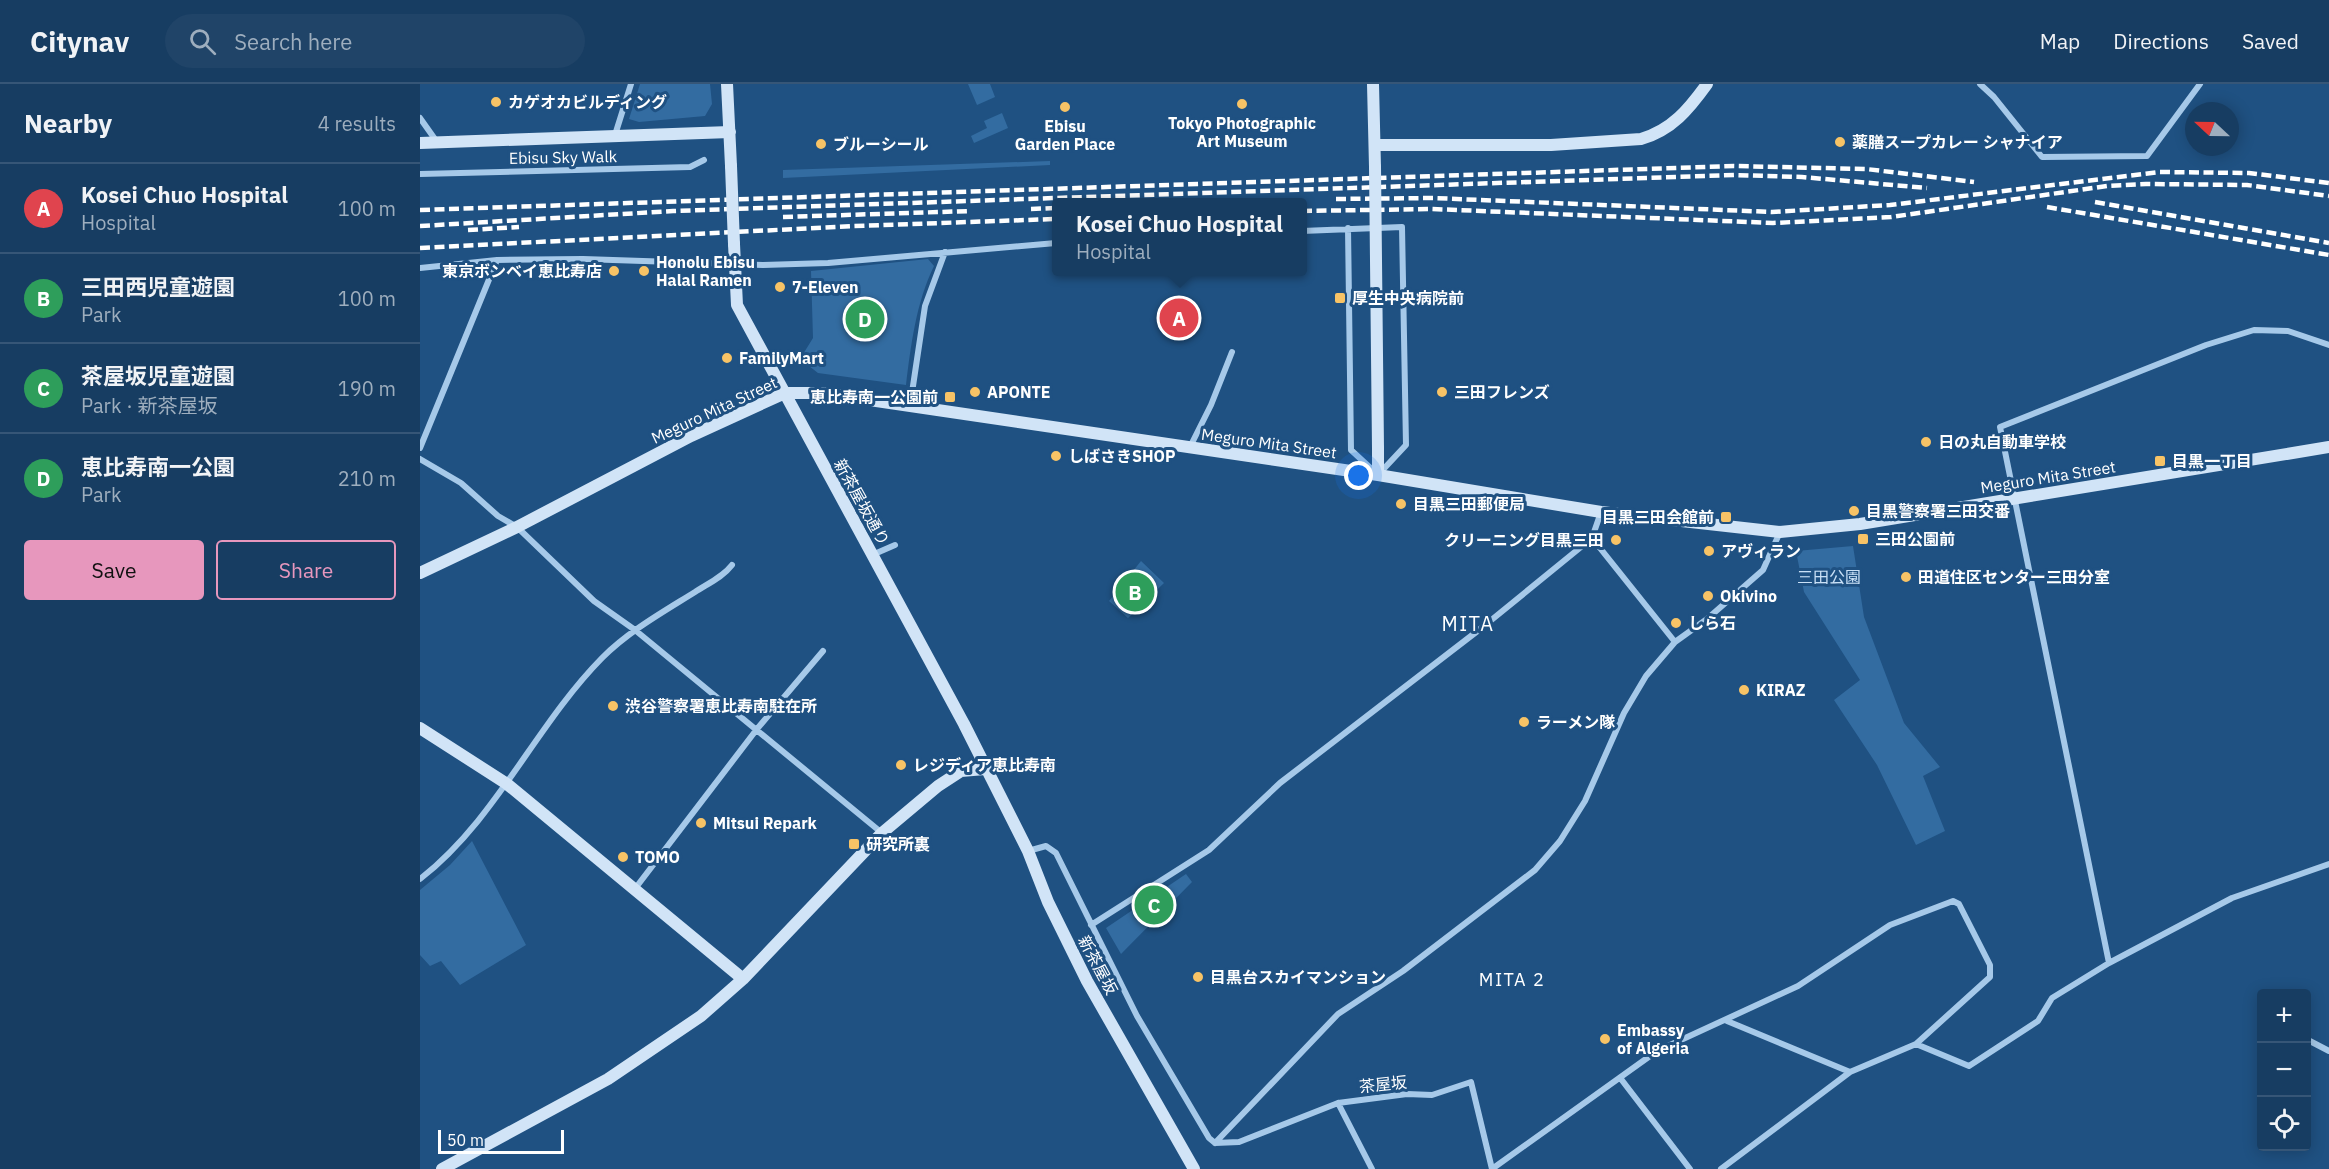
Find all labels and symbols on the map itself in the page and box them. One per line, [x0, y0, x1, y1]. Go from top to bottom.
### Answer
place label: カゲオカビルディング [508, 92, 667, 112]
marker: カゲオカビルディング [489, 95, 503, 109]
marker: Tokyo Photographic Art Museum [1235, 97, 1249, 111]
marker: Ebisu Garden Place [1058, 100, 1072, 114]
north arrow [2185, 102, 2239, 156]
place label: Tokyo Photographic Art Museum [1168, 113, 1316, 151]
place label: Ebisu Garden Place [1015, 116, 1115, 154]
place label: 薬膳スープカレー シャナイア [1852, 132, 2063, 152]
place label: ブルーシール [833, 134, 929, 154]
marker: 薬膳スープカレー シャナイア [1833, 135, 1847, 149]
marker: ブルーシール [814, 137, 828, 151]
street label: Ebisu Sky Walk [509, 146, 618, 168]
place label: Honolu Ebisu Halal Ramen [656, 252, 755, 290]
place label: 東京ボンベイ恵比寿店 [442, 261, 602, 281]
marker: 東京ボンベイ恵比寿店 [607, 264, 621, 278]
marker: Honolu Ebisu Halal Ramen [637, 264, 651, 278]
place label: 7-Eleven [792, 277, 858, 297]
marker: 7-Eleven [773, 280, 787, 294]
place label: 厚生中央病院前 [1352, 288, 1464, 308]
marker: 厚生中央病院前 [1333, 291, 1347, 305]
pin: D [846, 296, 884, 342]
pin: A [1160, 296, 1198, 340]
place label: FamilyMart [739, 348, 824, 368]
marker: FamilyMart [720, 351, 734, 365]
street label: Meguro Mita Street [648, 372, 780, 448]
place label: APONTE [987, 382, 1051, 402]
place label: 三田フレンズ [1454, 382, 1550, 402]
marker: APONTE [968, 385, 982, 399]
marker: 三田フレンズ [1435, 385, 1449, 399]
place label: 恵比寿南一公園前 [810, 387, 938, 407]
marker: 恵比寿南一公園前 [943, 390, 957, 404]
street label: Meguro Mita Street [1200, 424, 1338, 462]
place label: 日の丸自動車学校 [1938, 432, 2066, 452]
marker: 日の丸自動車学校 [1919, 435, 1933, 449]
place label: しばさきSHOP [1068, 446, 1176, 466]
marker: しばさきSHOP [1049, 449, 1063, 463]
place label: 目黒一丁目 [2172, 451, 2252, 471]
marker: 目黒一丁目 [2153, 454, 2167, 468]
street label: 新茶屋坂通り [830, 455, 894, 549]
street label: Meguro Mita Street [1979, 456, 2117, 498]
your location [1344, 461, 1373, 490]
place label: 目黒三田郵便局 [1413, 494, 1525, 514]
marker: 目黒三田郵便局 [1394, 497, 1408, 511]
place label: 目黒警察署三田交番 [1866, 501, 2010, 521]
marker: 目黒警察署三田交番 [1847, 504, 1861, 518]
place label: 目黒三田会館前 [1602, 507, 1714, 527]
marker: 目黒三田会館前 [1719, 510, 1733, 524]
place label: 三田公園前 [1875, 529, 1955, 549]
place label: クリーニング目黒三田 [1444, 530, 1604, 550]
marker: 三田公園前 [1856, 532, 1870, 546]
marker: クリーニング目黒三田 [1609, 533, 1623, 547]
place label: アヴィラン [1721, 541, 1801, 561]
marker: アヴィラン [1702, 544, 1716, 558]
park label: 三田公園 [1797, 567, 1861, 587]
place label: 田道住区センター三田分室 [1918, 567, 2110, 587]
pin: B [1116, 570, 1154, 614]
marker: 田道住区センター三田分室 [1899, 570, 1913, 584]
place label: Okivino [1720, 586, 1777, 606]
marker: Okivino [1701, 589, 1715, 603]
district label: MITA [1441, 610, 1495, 637]
place label: しら石 [1688, 613, 1736, 633]
marker: しら石 [1669, 616, 1683, 630]
place label: KIRAZ [1756, 680, 1806, 700]
marker: KIRAZ [1737, 683, 1751, 697]
place label: 渋谷警察署恵比寿南駐在所 [625, 696, 817, 716]
marker: 渋谷警察署恵比寿南駐在所 [606, 699, 620, 713]
place label: ラーメン隊 [1536, 712, 1615, 732]
marker: ラーメン隊 [1517, 715, 1531, 729]
place label: レジディア恵比寿南 [913, 755, 1056, 775]
marker: レジディア恵比寿南 [894, 758, 908, 772]
place label: Mitsui Repark [713, 813, 818, 833]
marker: Mitsui Repark [694, 816, 708, 830]
place label: 研究所裏 [866, 834, 930, 854]
marker: 研究所裏 [847, 837, 861, 851]
place label: TOMO [635, 847, 680, 867]
marker: TOMO [616, 850, 630, 864]
pin: C [1134, 882, 1174, 928]
street label: 新茶屋坂 [1074, 932, 1122, 998]
place label: 目黒台スカイマンション [1210, 967, 1386, 987]
district label: MITA 2 [1479, 968, 1545, 991]
marker: 目黒台スカイマンション [1191, 970, 1205, 984]
place label: Embassy of Algeria [1617, 1020, 1689, 1058]
marker: Embassy of Algeria [1598, 1032, 1612, 1046]
street label: 茶屋坂 [1358, 1072, 1408, 1096]
scale bar [438, 1127, 564, 1154]

